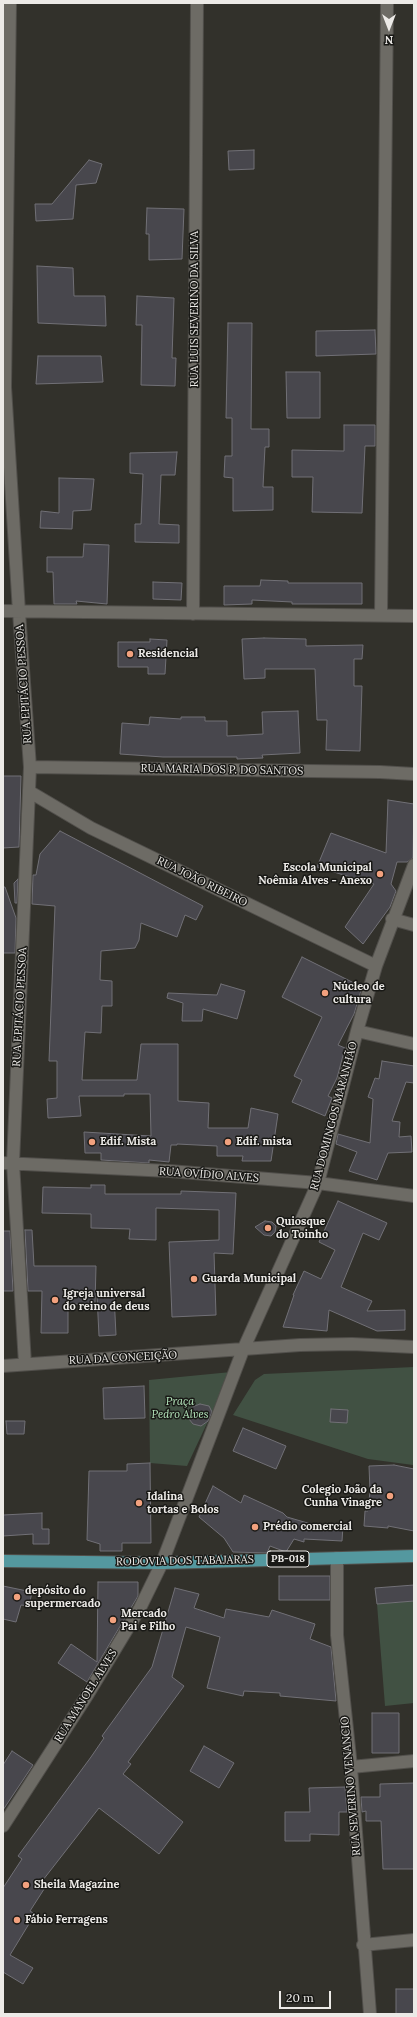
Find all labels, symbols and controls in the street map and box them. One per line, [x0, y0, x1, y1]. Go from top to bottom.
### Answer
north arrow [369, 8, 409, 48]
text: N [385, 33, 393, 47]
street label: RUA LUIS SEVERINO DA SILVA [188, 231, 202, 387]
street label: RUA EPITÁCIO PESSOA [13, 624, 35, 744]
place label: Residencial [138, 647, 198, 661]
marker: Residencial [125, 649, 135, 659]
street label: RUA MARIA DOS P. DO SANTOS [141, 762, 303, 778]
street label: RUA JOÃO RIBEIRO [155, 854, 249, 910]
place label: Escola Municipal Noêmia Alves - Anexo [258, 861, 372, 887]
marker: Escola Municipal Noêmia Alves - Anexo [375, 869, 385, 879]
street label: RUA EPITÁCIO PESSOA [10, 947, 30, 1067]
place label: Núcleo de cultura [333, 980, 385, 1006]
marker: Núcleo de cultura [320, 988, 330, 998]
street label: RUA DOMINGOS MARANHÃO [308, 1040, 360, 1192]
place label: Edif. Mista [100, 1135, 156, 1149]
place label: Edif. mista [236, 1135, 292, 1149]
marker: Edif. Mista [87, 1137, 97, 1147]
marker: Edif. mista [223, 1137, 233, 1147]
street label: RUA OVÍDIO ALVES [159, 1165, 259, 1185]
place label: Quiosque do Toinho [276, 1215, 328, 1241]
marker: Quiosque do Toinho [263, 1223, 273, 1233]
place label: Guarda Municipal [202, 1272, 296, 1286]
marker: Guarda Municipal [189, 1274, 199, 1284]
place label: Igreja universal do reino de deus [63, 1287, 149, 1313]
marker: Igreja universal do reino de deus [50, 1295, 60, 1305]
street label: RUA DA CONCEIÇÃO [69, 1349, 177, 1367]
park label: Praça Pedro Alves [151, 1395, 209, 1421]
place label: Colegio João da Cunha Vinagre [302, 1483, 382, 1509]
place label: Idalina tortas e Bolos [147, 1490, 219, 1516]
marker: Colegio João da Cunha Vinagre [385, 1491, 395, 1501]
marker: Idalina tortas e Bolos [134, 1498, 144, 1508]
place label: Prédio comercial [263, 1520, 352, 1534]
marker: Prédio comercial [250, 1522, 260, 1532]
road number: PB-018 [267, 1551, 309, 1567]
street label: RODOVIA DOS TABAJARAS [116, 1553, 254, 1569]
place label: depósito do supermercado [25, 1584, 100, 1610]
marker: depósito do supermercado [12, 1592, 22, 1602]
place label: Mercado Pai e Filho [121, 1607, 175, 1633]
marker: Mercado Pai e Filho [108, 1615, 118, 1625]
street label: RUA MANOEL ALVES [52, 1647, 120, 1745]
street label: RUA SEVERINO VENANCIO [338, 1716, 364, 1856]
place label: Sheila Magazine [34, 1878, 119, 1892]
marker: Sheila Magazine [21, 1880, 31, 1890]
place label: Fábio Ferragens [25, 1913, 108, 1927]
marker: Fábio Ferragens [12, 1915, 22, 1925]
scale bar [281, 1983, 333, 2009]
text: 20 m [286, 1990, 314, 2005]

